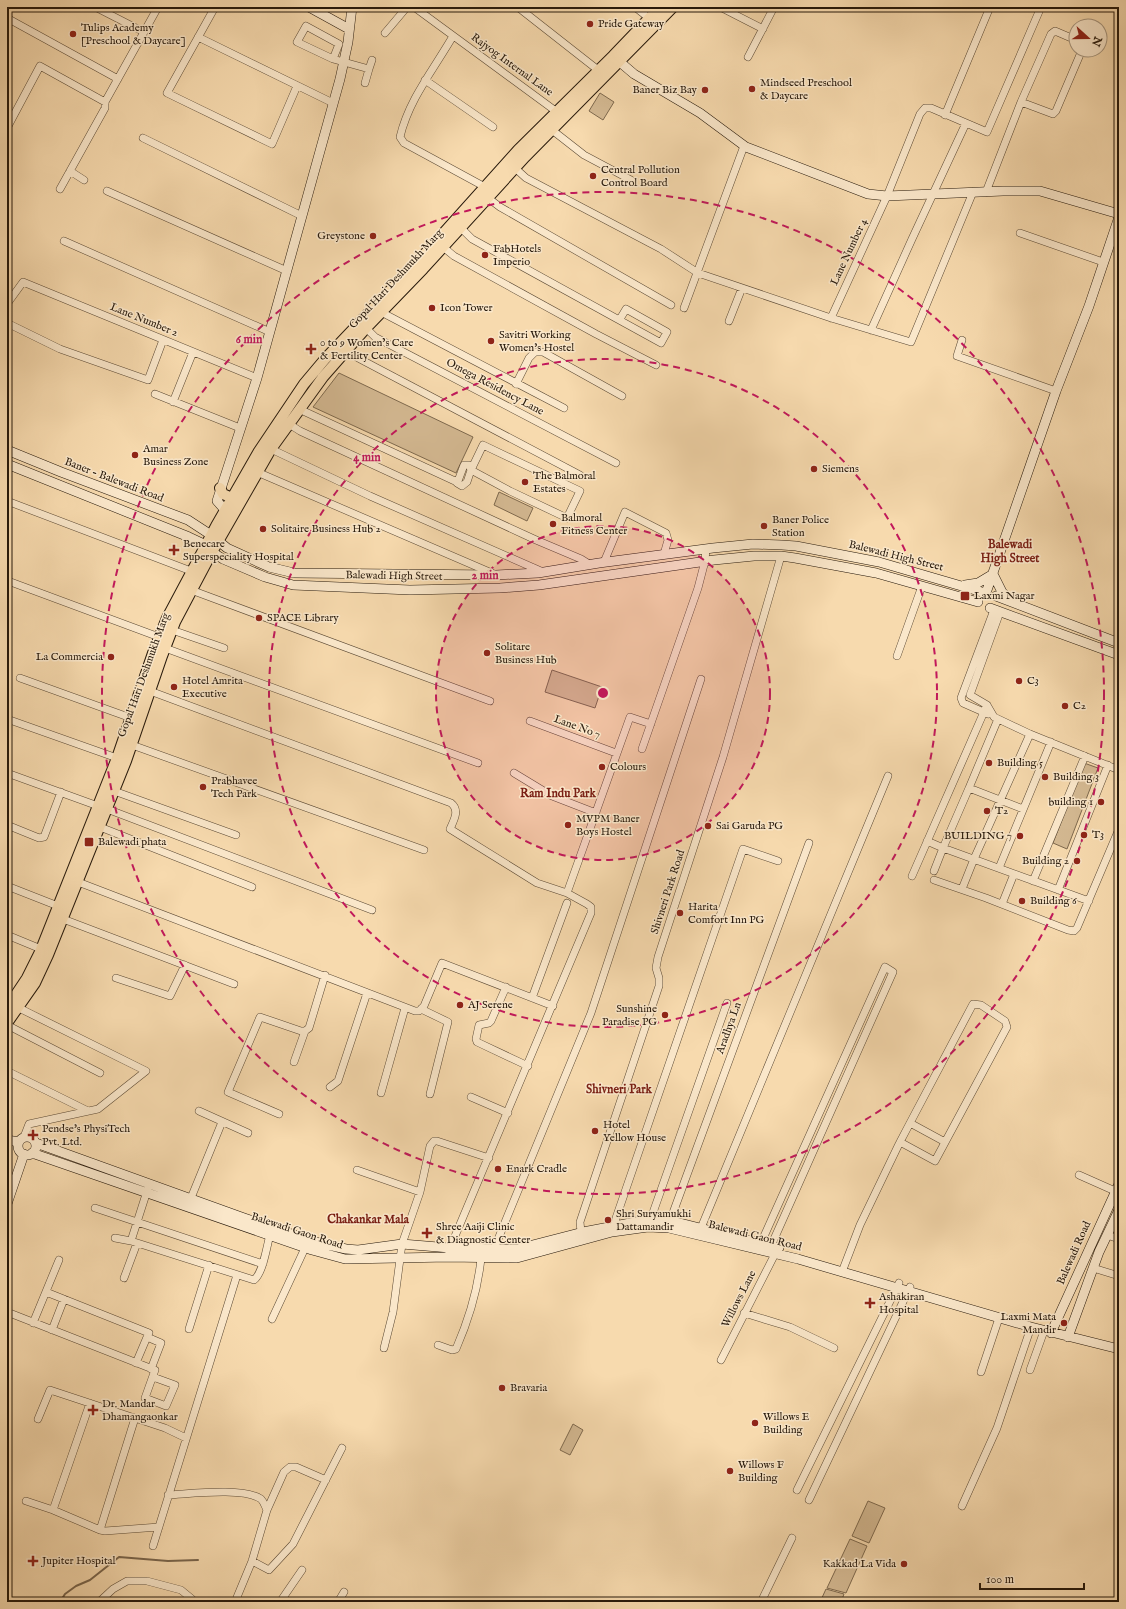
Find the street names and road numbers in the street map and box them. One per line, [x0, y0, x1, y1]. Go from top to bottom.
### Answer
street label: Rajyog Internal Lane [468, 31, 556, 99]
street label: Lane Number 4 [827, 216, 871, 288]
street label: Gopal Hari Deshmukh Marg [346, 225, 447, 332]
street label: Lane Number 2 [108, 300, 180, 340]
street label: Omega Residency Lane [444, 355, 546, 419]
street label: Baner - Balewadi Road [62, 455, 166, 505]
street label: Balewadi High Street [847, 537, 945, 575]
street label: Balewadi High Street [345, 568, 443, 584]
street label: Gopal Hari Deshmukh Marg [115, 610, 173, 739]
street label: Lane No 7 [552, 712, 602, 742]
street label: Shivneri Park Road [648, 848, 688, 936]
street label: Aradhya Ln [713, 1000, 745, 1057]
street label: Balewadi Gaon Road [249, 1210, 345, 1252]
street label: Balewadi Gaon Road [707, 1218, 803, 1254]
street label: Balewadi Road [1054, 1219, 1094, 1287]
street label: Willows Lane [719, 1268, 759, 1330]

